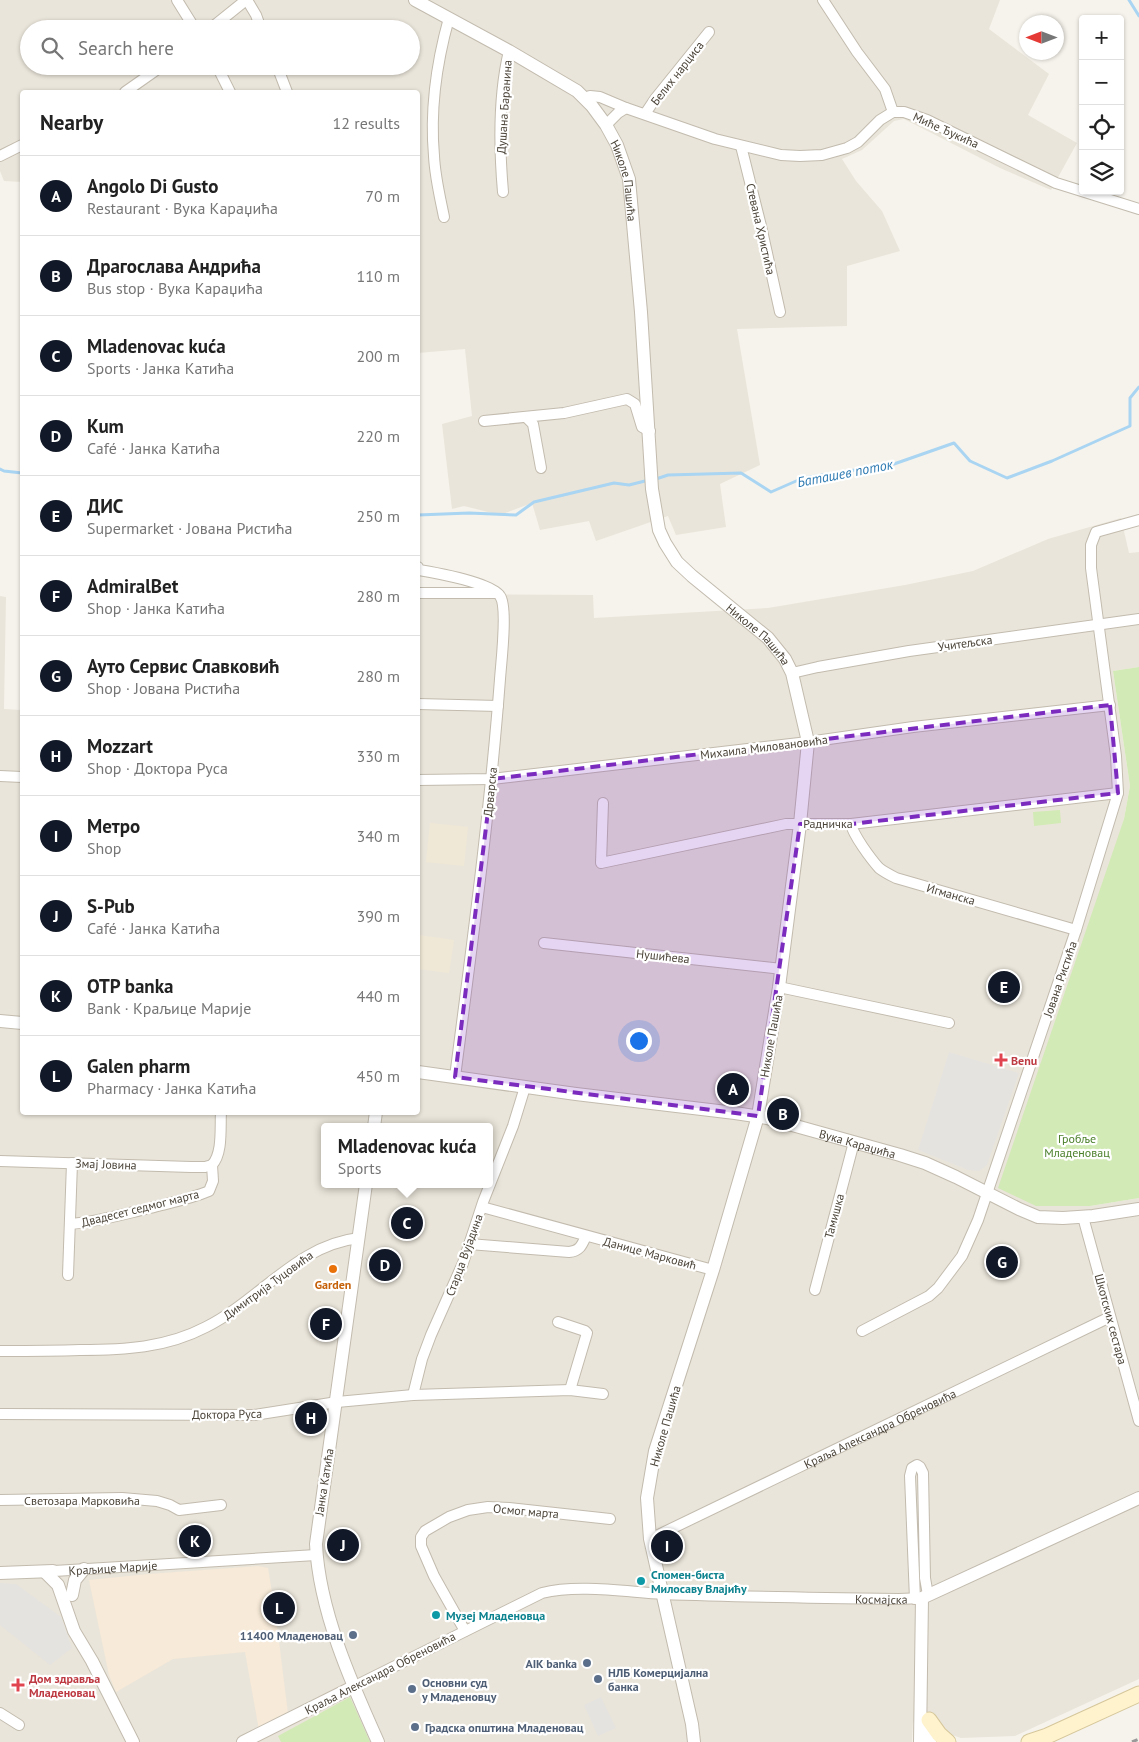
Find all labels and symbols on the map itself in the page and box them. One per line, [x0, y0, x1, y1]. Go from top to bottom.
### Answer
north arrow [1019, 15, 1064, 60]
street label: Белих нарциса [647, 38, 707, 108]
street label: Душана Баранина [493, 59, 515, 155]
street label: Миће Ђукића [911, 109, 981, 151]
street label: Николе Пашића [608, 137, 640, 222]
street label: Стевана Христића [743, 182, 779, 276]
water label: Баташев поток [796, 455, 895, 491]
street label: Николе Пашића [724, 600, 794, 667]
street label: Учитељска [937, 632, 993, 654]
street label: Михаила Миловановића [699, 732, 829, 762]
street label: Дрварска [480, 766, 500, 818]
street label: Радничка [803, 816, 853, 831]
street label: Игманска [925, 880, 977, 908]
street label: Јована Ристића [1040, 939, 1080, 1020]
street label: Нушићева [636, 946, 691, 966]
pin: E [988, 968, 1020, 1006]
street label: Николе Пашића [756, 993, 786, 1079]
your location [626, 1028, 652, 1054]
place label: Benu [1011, 1053, 1037, 1068]
marker: Benu [995, 1054, 1007, 1066]
pin: A [717, 1070, 749, 1108]
pin: B [767, 1095, 799, 1133]
street label: Вука Караџића [818, 1125, 898, 1161]
park label: Гробље Младеновац [1044, 1131, 1110, 1160]
street label: Змај Јовина [75, 1155, 137, 1173]
street label: Двадесет седмог марта [80, 1186, 200, 1230]
street label: Тамишка [821, 1192, 847, 1240]
pin: C [391, 1204, 423, 1242]
street label: Старца Вујадина [442, 1212, 486, 1298]
street label: Данице Марковић [602, 1233, 698, 1273]
pin: G [986, 1243, 1018, 1281]
pin: D [369, 1246, 401, 1284]
street label: Димитрија Туцовића [220, 1247, 316, 1323]
marker: Garden [327, 1263, 339, 1275]
street label: Шкотских сестара [1092, 1272, 1130, 1366]
place label: Garden [315, 1277, 351, 1292]
pin: F [310, 1305, 342, 1343]
street label: Николе Пашића [646, 1384, 684, 1468]
street label: Краља Александра Обреновића [801, 1385, 958, 1471]
pin: H [295, 1399, 327, 1437]
street label: Доктора Руса [192, 1406, 262, 1422]
street label: Јанка Катића [311, 1447, 337, 1518]
street label: Светозара Марковића [24, 1493, 140, 1508]
street label: Осмог марта [493, 1501, 559, 1521]
pin: K [179, 1522, 211, 1560]
pin: J [327, 1526, 359, 1564]
pin: I [651, 1527, 683, 1565]
street label: Краљице Марије [68, 1557, 158, 1578]
place label: Спомен-биста Милосаву Влајићу [651, 1567, 747, 1596]
marker: Спомен-биста Милосаву Влајићу [635, 1575, 647, 1587]
pin: L [263, 1589, 295, 1627]
street label: Космајска [855, 1591, 908, 1607]
place label: Музеј Младеновца [446, 1608, 545, 1623]
marker: Музеј Младеновца [430, 1609, 442, 1621]
place label: 11400 Младеновац [240, 1628, 343, 1643]
street label: Краља Александра Обреновића [302, 1628, 458, 1718]
marker: 11400 Младеновац [347, 1629, 359, 1641]
place label: AIK banka [525, 1656, 577, 1671]
marker: AIK banka [581, 1657, 593, 1669]
place label: НЛБ Комерцијална банка [608, 1665, 708, 1694]
place label: Дом здравља Младеновац [29, 1671, 100, 1700]
marker: НЛБ Комерцијална банка [592, 1673, 604, 1685]
place label: Основни суд у Младеновцу [421, 1675, 497, 1704]
marker: Дом здравља Младеновац [11, 1678, 25, 1692]
marker: Основни суд у Младеновцу [406, 1683, 418, 1695]
place label: Градска општина Младеновац [425, 1720, 584, 1735]
marker: Градска општина Младеновац [409, 1721, 421, 1733]

